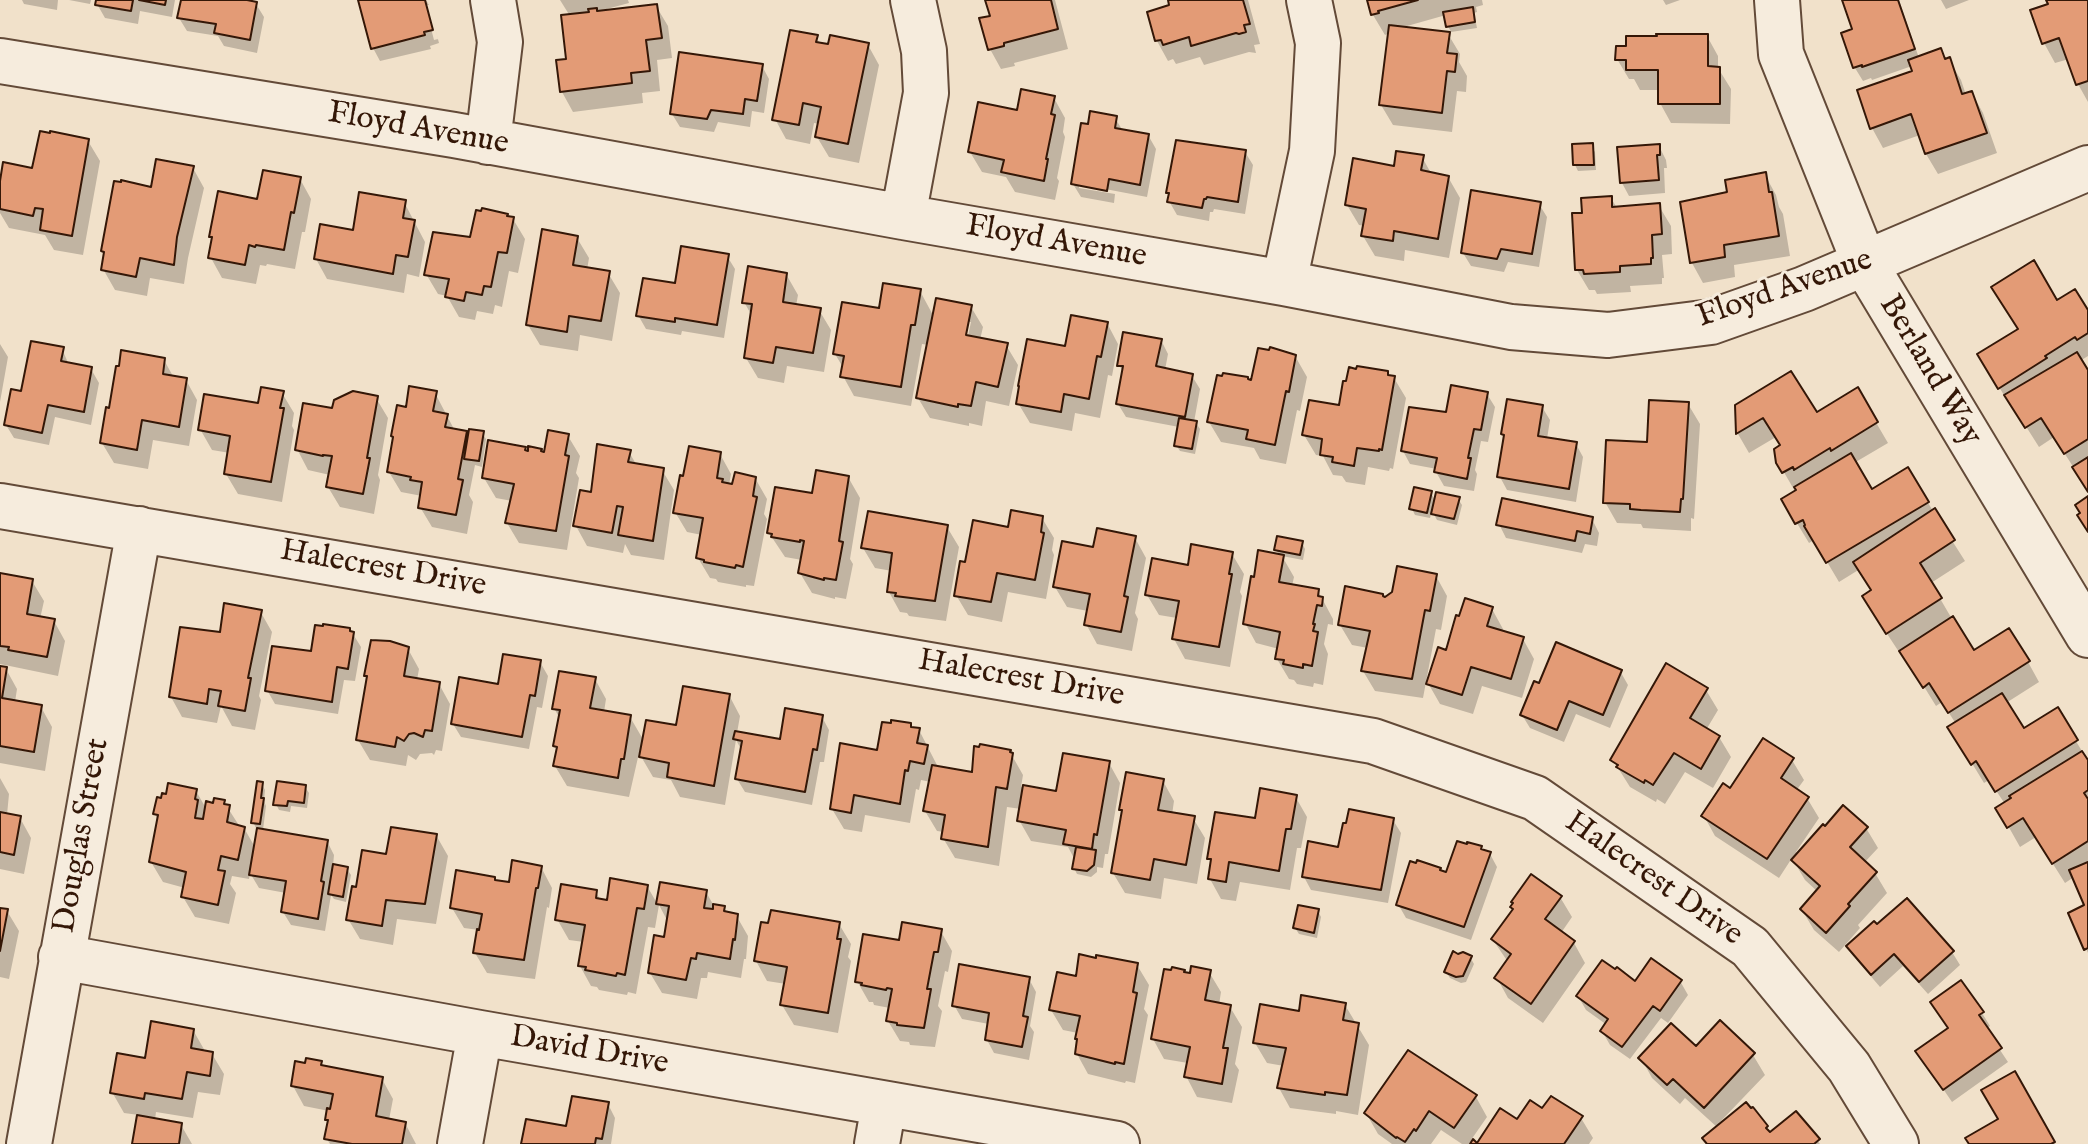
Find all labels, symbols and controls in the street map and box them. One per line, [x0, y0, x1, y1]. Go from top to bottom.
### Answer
street label: Floyd Avenue [325, 95, 511, 165]
street label: Floyd Avenue [963, 208, 1149, 278]
street label: Floyd Avenue [1692, 242, 1878, 338]
street label: Berland Way [1869, 289, 1989, 453]
street label: Halecrest Drive [277, 533, 489, 607]
street label: Halecrest Drive [915, 643, 1127, 717]
street label: Douglas Street [47, 736, 119, 936]
street label: Halecrest Drive [1557, 804, 1749, 956]
street label: David Drive [507, 1019, 671, 1085]

